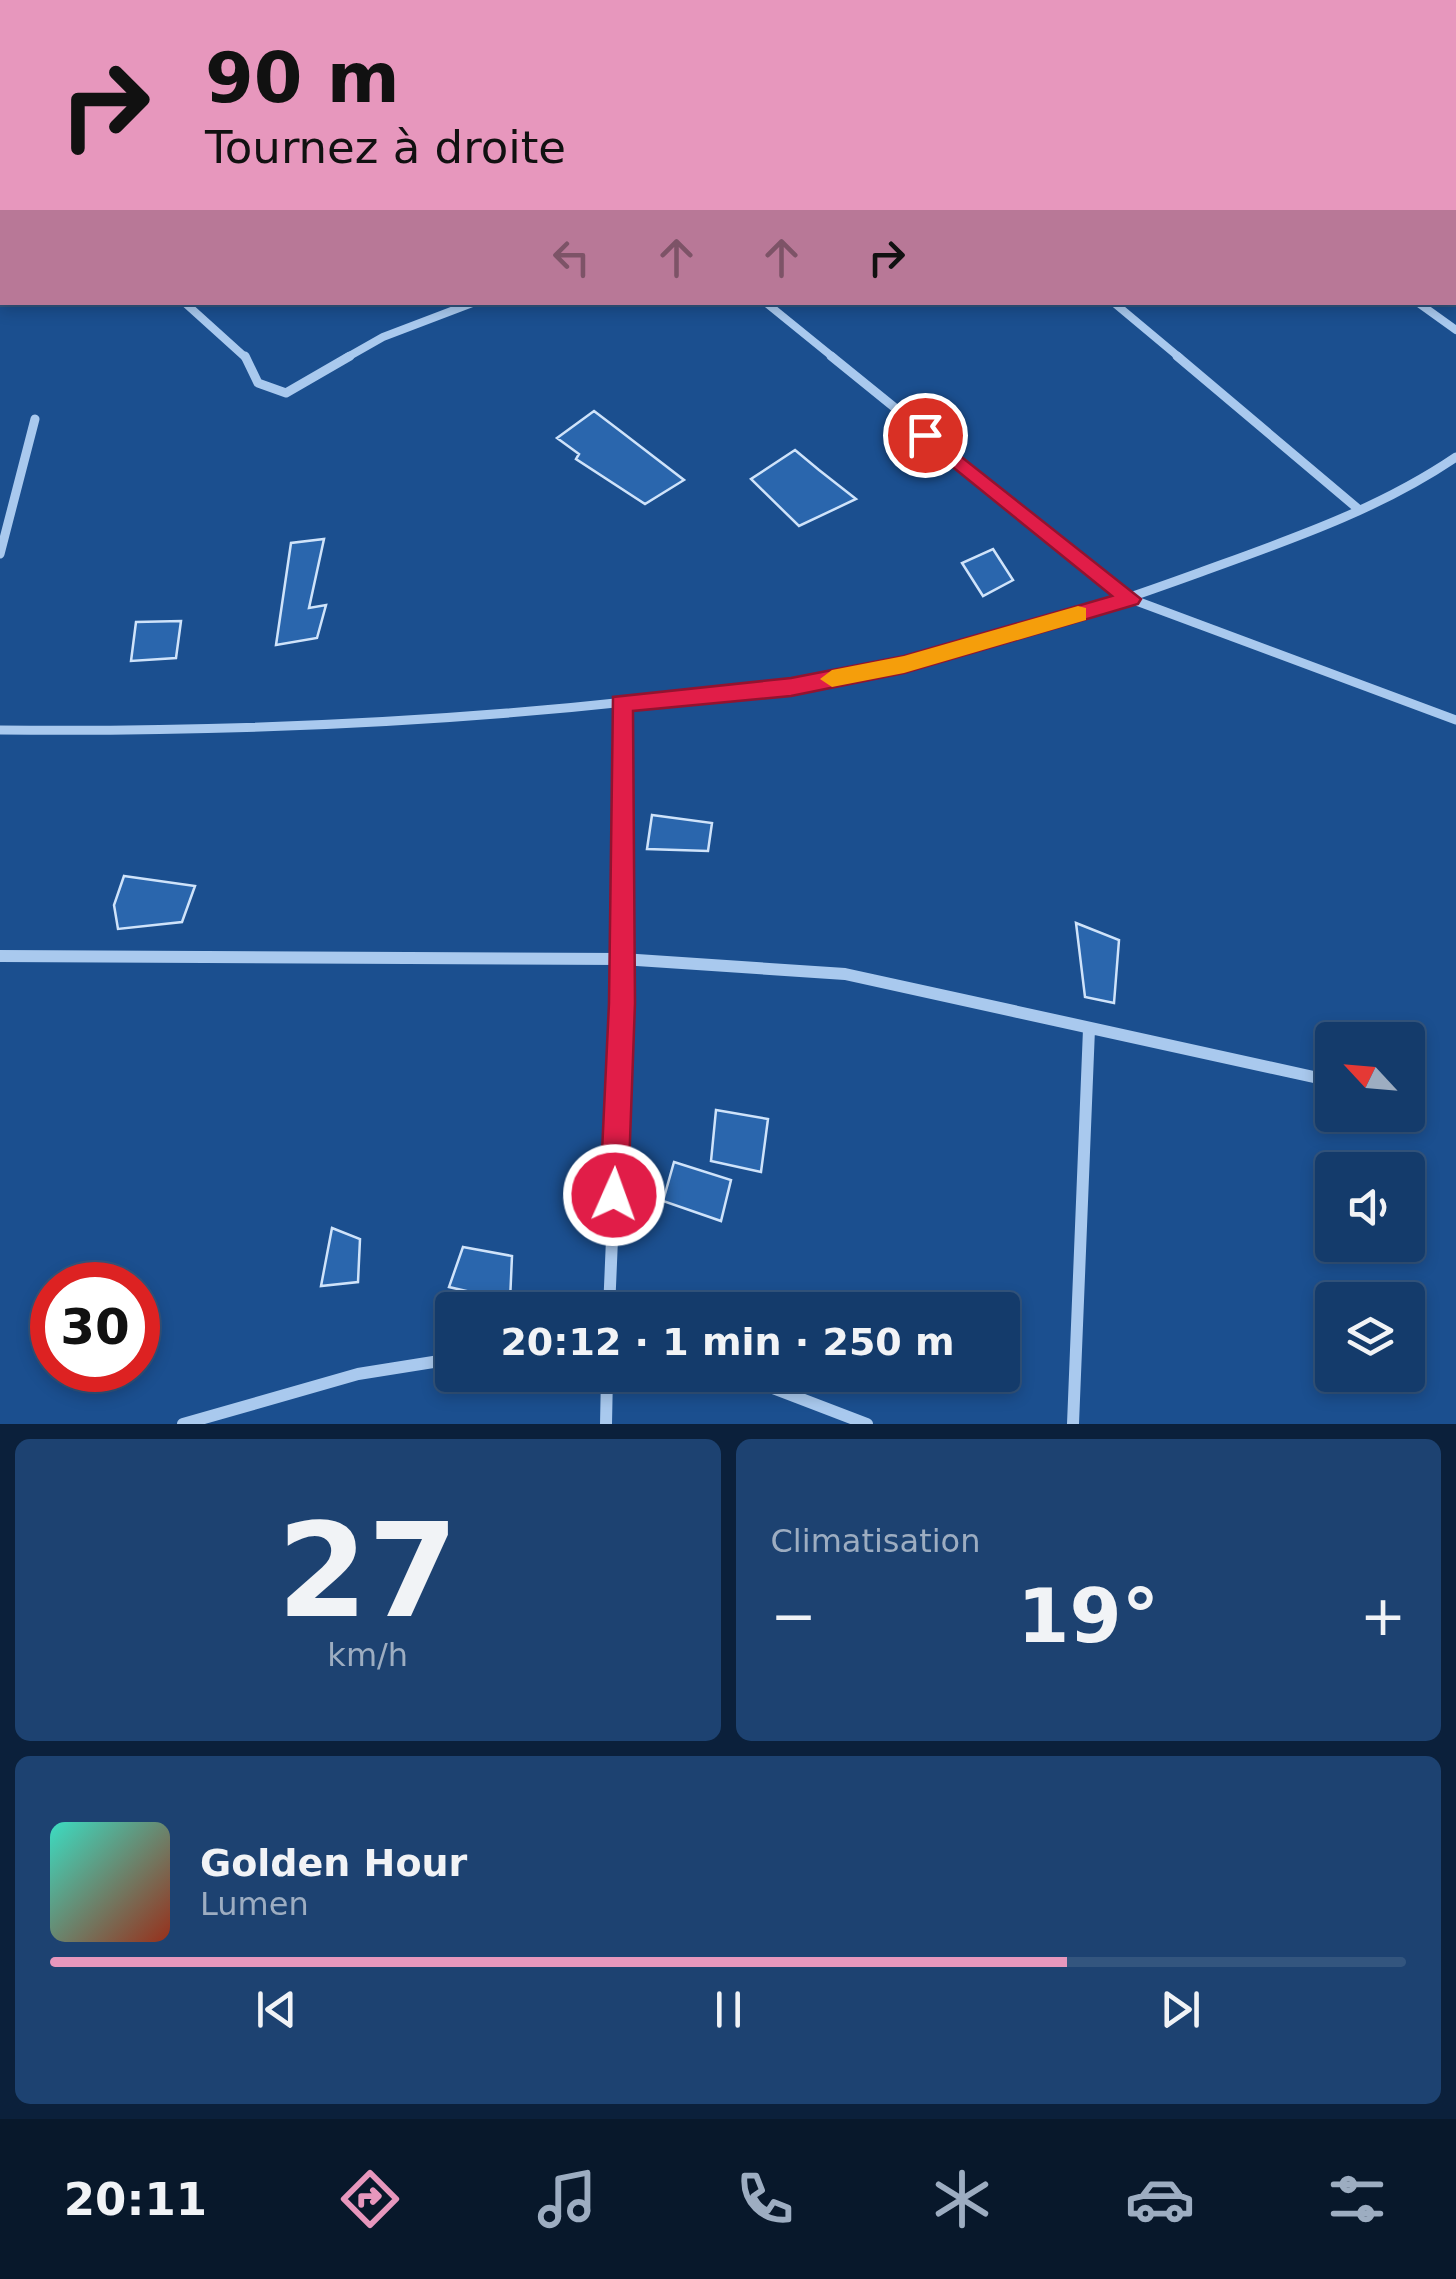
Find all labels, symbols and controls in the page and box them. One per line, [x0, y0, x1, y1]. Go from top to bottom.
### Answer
text: 90 m [205, 37, 400, 119]
icon: right [40, 40, 170, 170]
text: Tournez à droite [205, 121, 566, 174]
icon: left [544, 230, 599, 285]
icon: ahead [649, 230, 704, 285]
icon: ahead [754, 230, 809, 285]
icon: right [859, 230, 914, 285]
pin [883, 393, 968, 478]
icon: arrive [898, 408, 953, 463]
north arrow [1315, 1022, 1425, 1132]
map controls [1315, 1022, 1425, 1392]
position arrow [562, 1143, 666, 1247]
button: sound [1315, 1152, 1425, 1262]
speed limit sign: 30 [30, 1262, 160, 1392]
button: layers [1315, 1282, 1425, 1392]
text: 20:12 · 1 min · 250 m [500, 1320, 955, 1364]
text: 27 [277, 1495, 458, 1647]
text: Climatisation [771, 1522, 980, 1560]
text: 19° [1017, 1572, 1159, 1660]
text: − [771, 1584, 817, 1648]
text: + [1360, 1584, 1406, 1648]
text: km/h [327, 1636, 408, 1674]
text: Golden Hour [200, 1841, 467, 1885]
text: Lumen [200, 1885, 309, 1923]
icon: previous [249, 1982, 304, 2037]
icon: pause [701, 1982, 756, 2037]
icon: next [1153, 1982, 1208, 2037]
icon: directions [335, 2164, 405, 2234]
icon: music [532, 2164, 602, 2234]
icon: phone [730, 2164, 800, 2234]
icon: climate [927, 2164, 997, 2234]
icon: car [1125, 2164, 1195, 2234]
icon: filters [1322, 2164, 1392, 2234]
text: 20:11 [64, 2173, 207, 2226]

